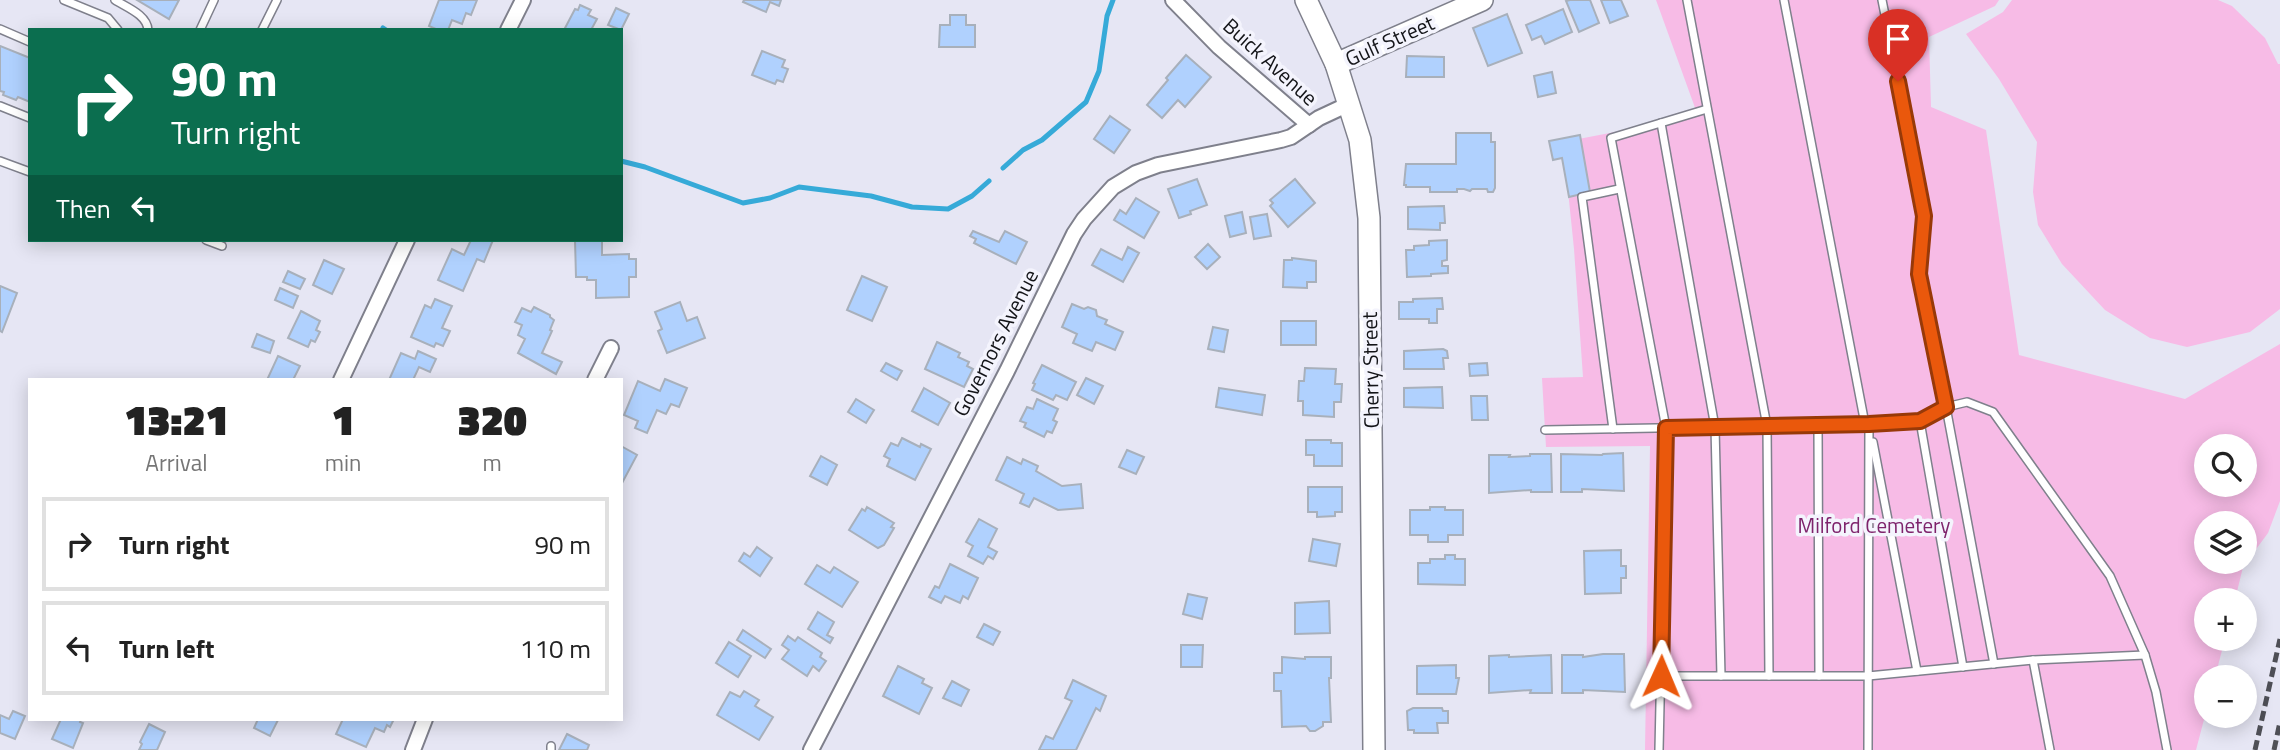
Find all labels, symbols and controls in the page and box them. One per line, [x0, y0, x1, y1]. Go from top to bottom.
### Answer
street label: Gulf Street [1340, 6, 1440, 74]
pin [1868, 9, 1928, 81]
street label: Buick Avenue [1216, 10, 1325, 113]
icon: arrive [1879, 20, 1917, 58]
text: 90 m [171, 40, 278, 115]
icon: right [56, 56, 147, 147]
text: Turn right [171, 108, 300, 156]
text: Then [56, 189, 111, 228]
icon: left [125, 189, 163, 227]
street label: Governors Avenue [944, 263, 1046, 422]
street label: Cherry Street [1353, 311, 1387, 429]
text: 13:21 [124, 387, 229, 451]
text: 1 [332, 387, 355, 451]
text: 320 [458, 387, 527, 451]
map controls [2194, 434, 2257, 728]
button: search [2194, 434, 2257, 497]
text: Arrival [145, 445, 208, 480]
text: min [325, 445, 361, 480]
text: m [483, 445, 502, 480]
park label: Milford Cemetery [1798, 509, 1950, 541]
button: layers [2194, 511, 2257, 574]
icon: right [60, 525, 98, 563]
text: Turn right [119, 525, 230, 564]
text: 90 m [534, 525, 591, 564]
button: + [2194, 588, 2257, 651]
icon: left [60, 629, 98, 667]
text: Turn left [119, 629, 214, 668]
text: 110 m [520, 629, 591, 668]
position arrow [1624, 639, 1698, 713]
button: − [2194, 665, 2257, 728]

